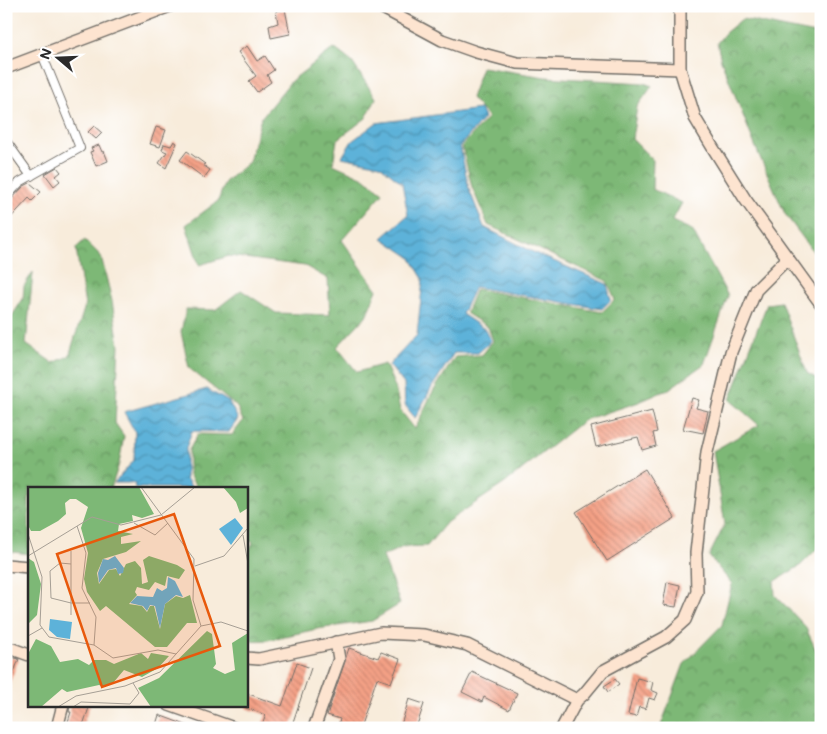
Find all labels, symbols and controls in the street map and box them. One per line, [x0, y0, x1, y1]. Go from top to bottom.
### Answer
north arrow [32, 32, 82, 82]
text: N [35, 45, 56, 62]
inset map [28, 487, 248, 706]

